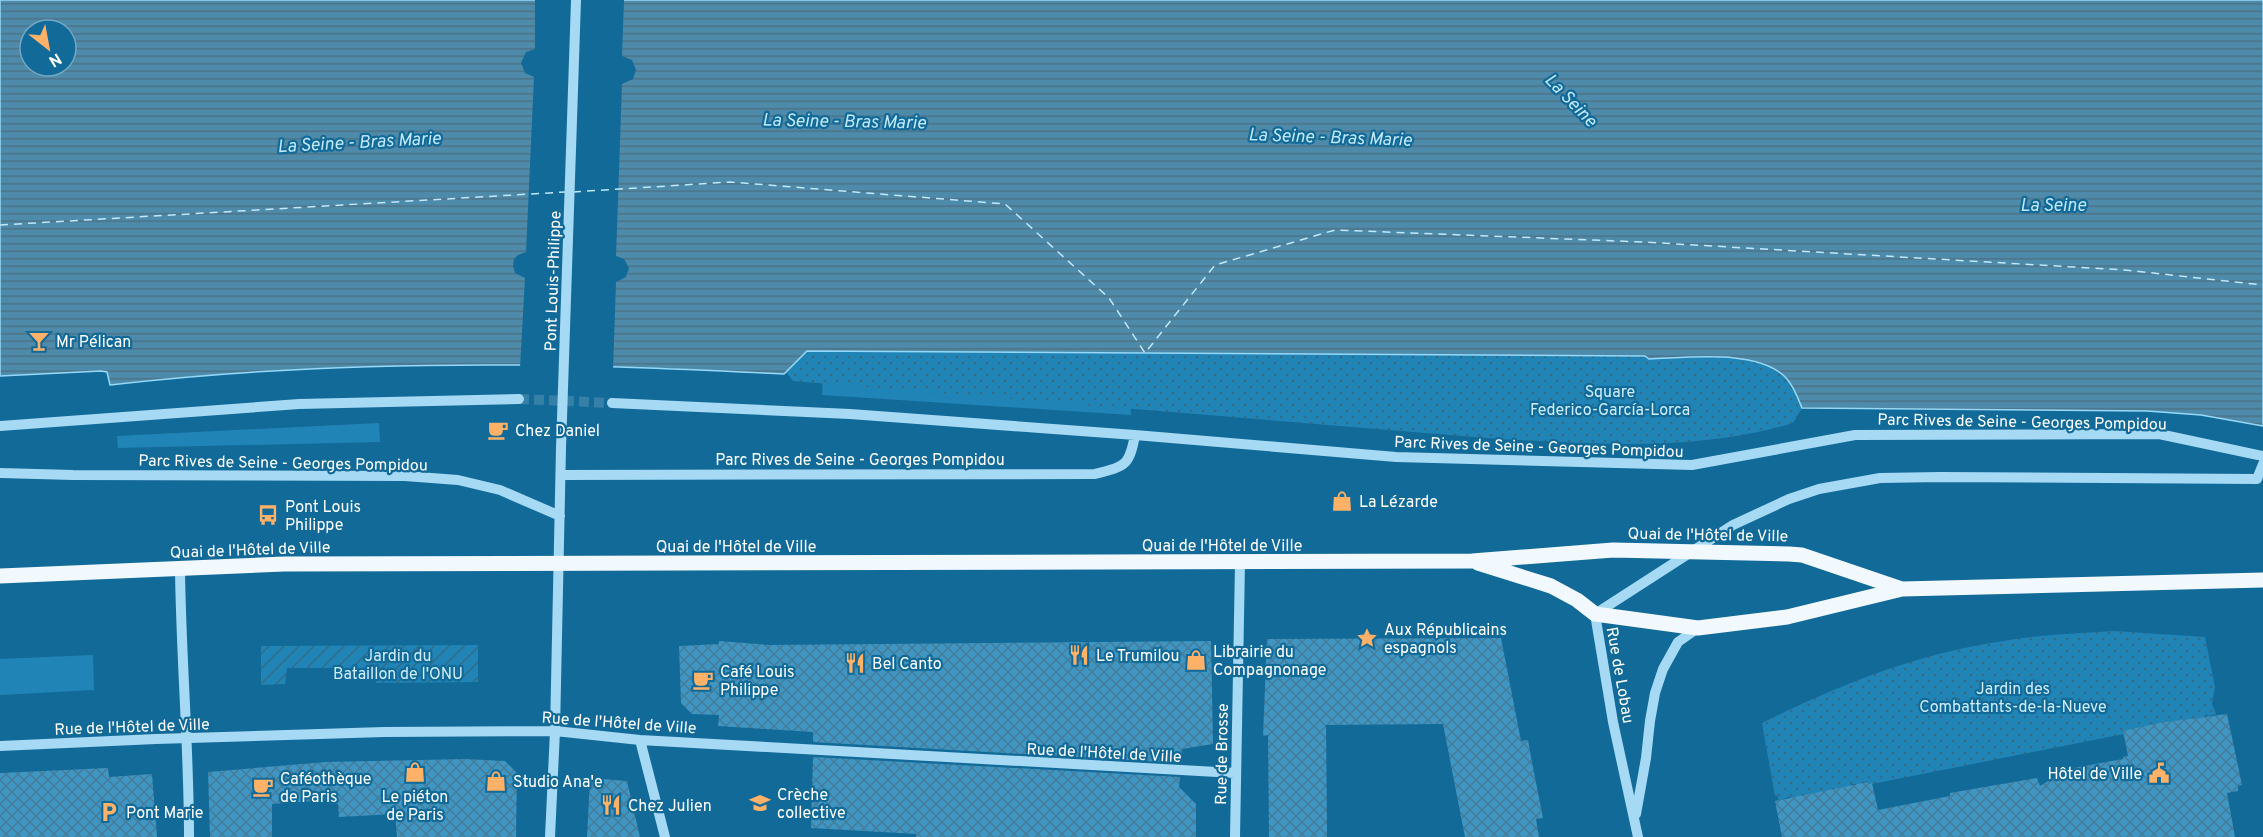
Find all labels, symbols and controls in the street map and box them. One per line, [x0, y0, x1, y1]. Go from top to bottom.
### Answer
north arrow [18, 18, 78, 78]
text: N [45, 48, 65, 71]
water label: La Seine [1539, 69, 1602, 133]
water label: La Seine - Bras Marie [762, 110, 927, 135]
water label: La Seine - Bras Marie [1248, 124, 1413, 153]
water label: La Seine - Bras Marie [277, 128, 442, 159]
water label: La Seine [2020, 195, 2087, 218]
street label: Pont Louis-Philippe [542, 211, 566, 352]
bar icon: Mr Pélican [27, 329, 51, 353]
place label: Mr Pélican [56, 333, 131, 353]
park label: Square Federico-García-Lorca [1530, 383, 1690, 421]
street label: Parc Rives de Seine - Georges Pompidou [1877, 410, 2167, 436]
cafe icon: Chez Daniel [486, 418, 510, 442]
place label: Chez Daniel [515, 422, 600, 442]
street label: Parc Rives de Seine - Georges Pompidou [1394, 433, 1684, 463]
street label: Parc Rives de Seine - Georges Pompidou [138, 451, 428, 477]
street label: Parc Rives de Seine - Georges Pompidou [715, 451, 1005, 471]
shop icon: La Lézarde [1330, 489, 1354, 513]
place label: La Lézarde [1359, 493, 1438, 513]
place label: Pont Louis Philippe [285, 498, 361, 536]
bus stop icon: Pont Louis Philippe [256, 503, 280, 527]
street label: Quai de l'Hôtel de Ville [1627, 525, 1788, 547]
street label: Quai de l'Hôtel de Ville [1142, 537, 1302, 557]
street label: Quai de l'Hôtel de Ville [169, 538, 331, 564]
street label: Quai de l'Hôtel de Ville [656, 538, 816, 558]
place label: Aux Républicains espagnols [1384, 621, 1507, 659]
place icon: Aux Républicains espagnols [1355, 626, 1379, 650]
street label: Rue de Lobau [1601, 626, 1637, 725]
restaurant icon: Le Trumilou [1067, 643, 1091, 667]
place label: Librairie du Compagnonage [1213, 643, 1326, 681]
park label: Jardin du Bataillon de l'ONU [333, 647, 463, 685]
place label: Le Trumilou [1096, 647, 1180, 667]
shop icon: Librairie du Compagnonage [1184, 648, 1208, 672]
restaurant icon: Bel Canto [843, 651, 867, 675]
place label: Bel Canto [872, 655, 942, 675]
place label: Café Louis Philippe [720, 663, 795, 701]
cafe icon: Café Louis Philippe [691, 668, 715, 692]
park label: Jardin des Combattants-de-la-Nueve [1919, 680, 2107, 718]
street label: Rue de Brosse [1212, 703, 1234, 805]
street label: Rue de l'Hôtel de Ville [541, 709, 697, 739]
street label: Rue de l'Hôtel de Ville [54, 715, 210, 741]
street label: Rue de l'Hôtel de Ville [1026, 740, 1182, 768]
shop icon: Le piéton de Paris [403, 760, 427, 784]
public building icon: Hôtel de Ville [2147, 761, 2171, 785]
place label: Hôtel de Ville [2047, 765, 2142, 785]
shop icon: Studio Ana'e [484, 769, 508, 793]
place label: Caféothèque de Paris [280, 770, 371, 808]
place label: Studio Ana'e [513, 773, 603, 793]
cafe icon: Caféothèque de Paris [251, 775, 275, 799]
place label: Crèche collective [777, 786, 846, 824]
place label: Le piéton de Paris [382, 788, 448, 826]
school or university icon: Crèche collective [748, 791, 772, 815]
restaurant icon: Chez Julien [599, 793, 623, 817]
place label: Chez Julien [628, 797, 712, 817]
parking icon: Pont Marie [97, 800, 121, 824]
place label: Pont Marie [126, 804, 203, 824]

